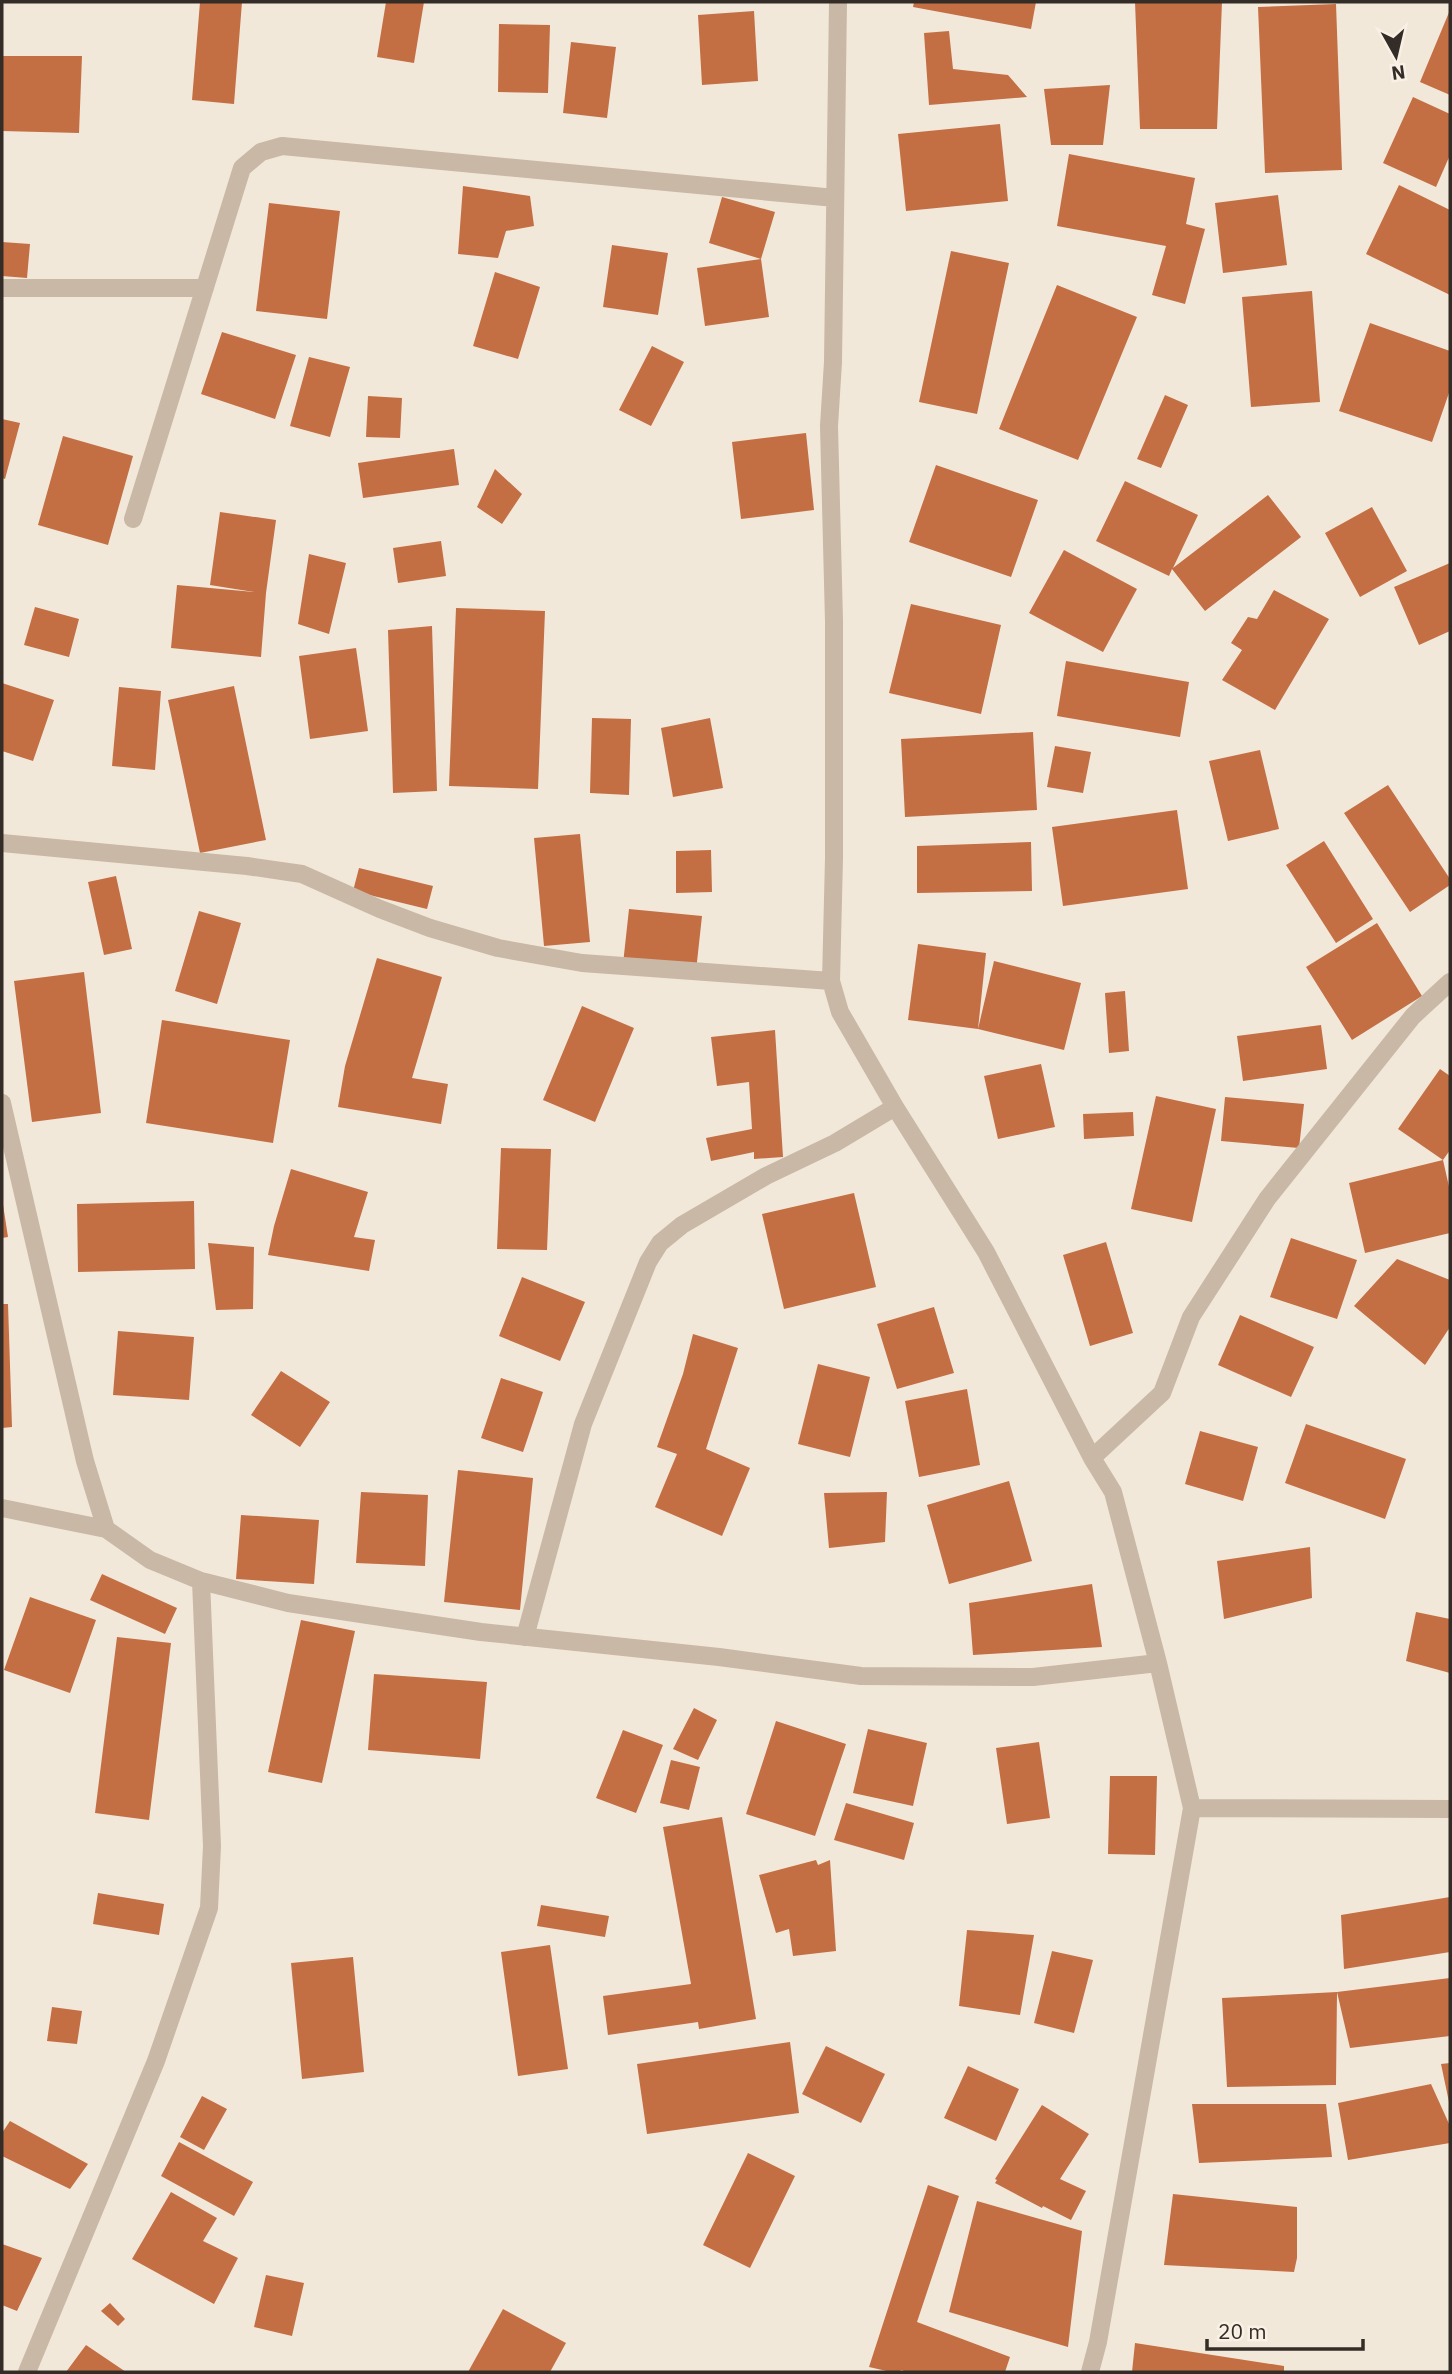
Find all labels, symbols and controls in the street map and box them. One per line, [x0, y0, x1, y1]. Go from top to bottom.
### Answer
north arrow [1361, 21, 1431, 91]
text: N [1390, 60, 1407, 86]
scale bar [1207, 2308, 1363, 2352]
text: 20 m [1218, 2317, 1267, 2345]

